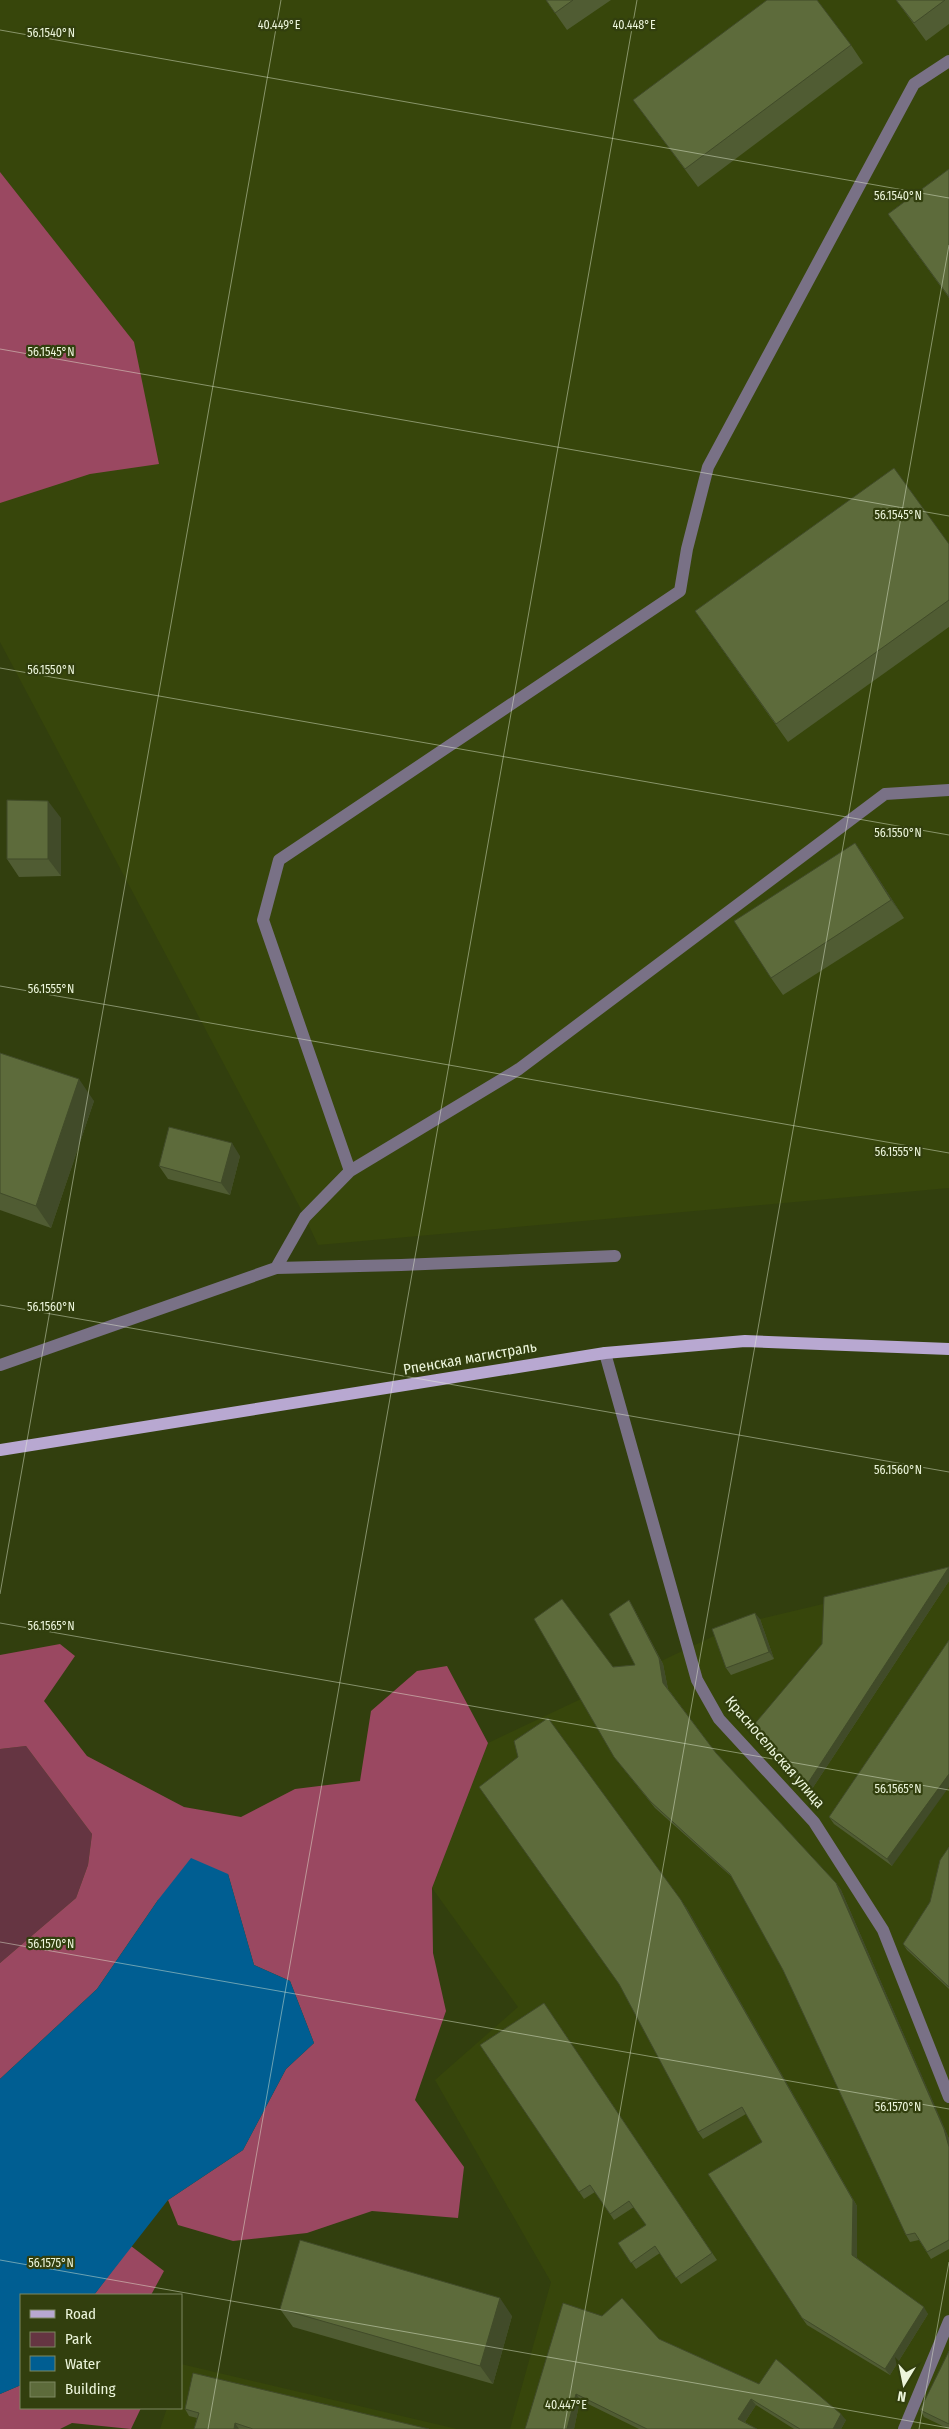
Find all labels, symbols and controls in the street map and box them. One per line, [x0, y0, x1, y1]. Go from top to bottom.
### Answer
text: 40.449°E [258, 18, 301, 32]
text: 40.448°E [612, 18, 656, 32]
text: 56.1540°N [27, 26, 75, 40]
text: 56.1540°N [874, 189, 922, 203]
text: 56.1545°N [28, 345, 74, 359]
text: 56.1545°N [875, 508, 921, 522]
text: 56.1550°N [27, 663, 75, 677]
text: 56.1550°N [874, 826, 922, 840]
text: 56.1555°N [28, 982, 74, 996]
text: 56.1555°N [875, 1145, 921, 1159]
text: 56.1560°N [27, 1300, 75, 1314]
street label: Рпенская магистраль [402, 1337, 538, 1379]
text: 56.1560°N [874, 1463, 922, 1477]
text: 56.1565°N [27, 1619, 75, 1633]
street label: Красносельская улица [721, 1692, 829, 1812]
text: 56.1565°N [874, 1782, 922, 1796]
text: 56.1570°N [28, 1937, 74, 1951]
text: 56.1570°N [875, 2100, 921, 2114]
text: 56.1575°N [28, 2256, 74, 2270]
legend [20, 2294, 182, 2409]
text: Road [65, 2305, 96, 2323]
text: Park [65, 2330, 92, 2348]
text: Water [65, 2355, 101, 2373]
north arrow [879, 2359, 929, 2409]
text: Building [65, 2380, 116, 2398]
text: N [896, 2387, 907, 2405]
text: 40.447°E [545, 2398, 587, 2412]

